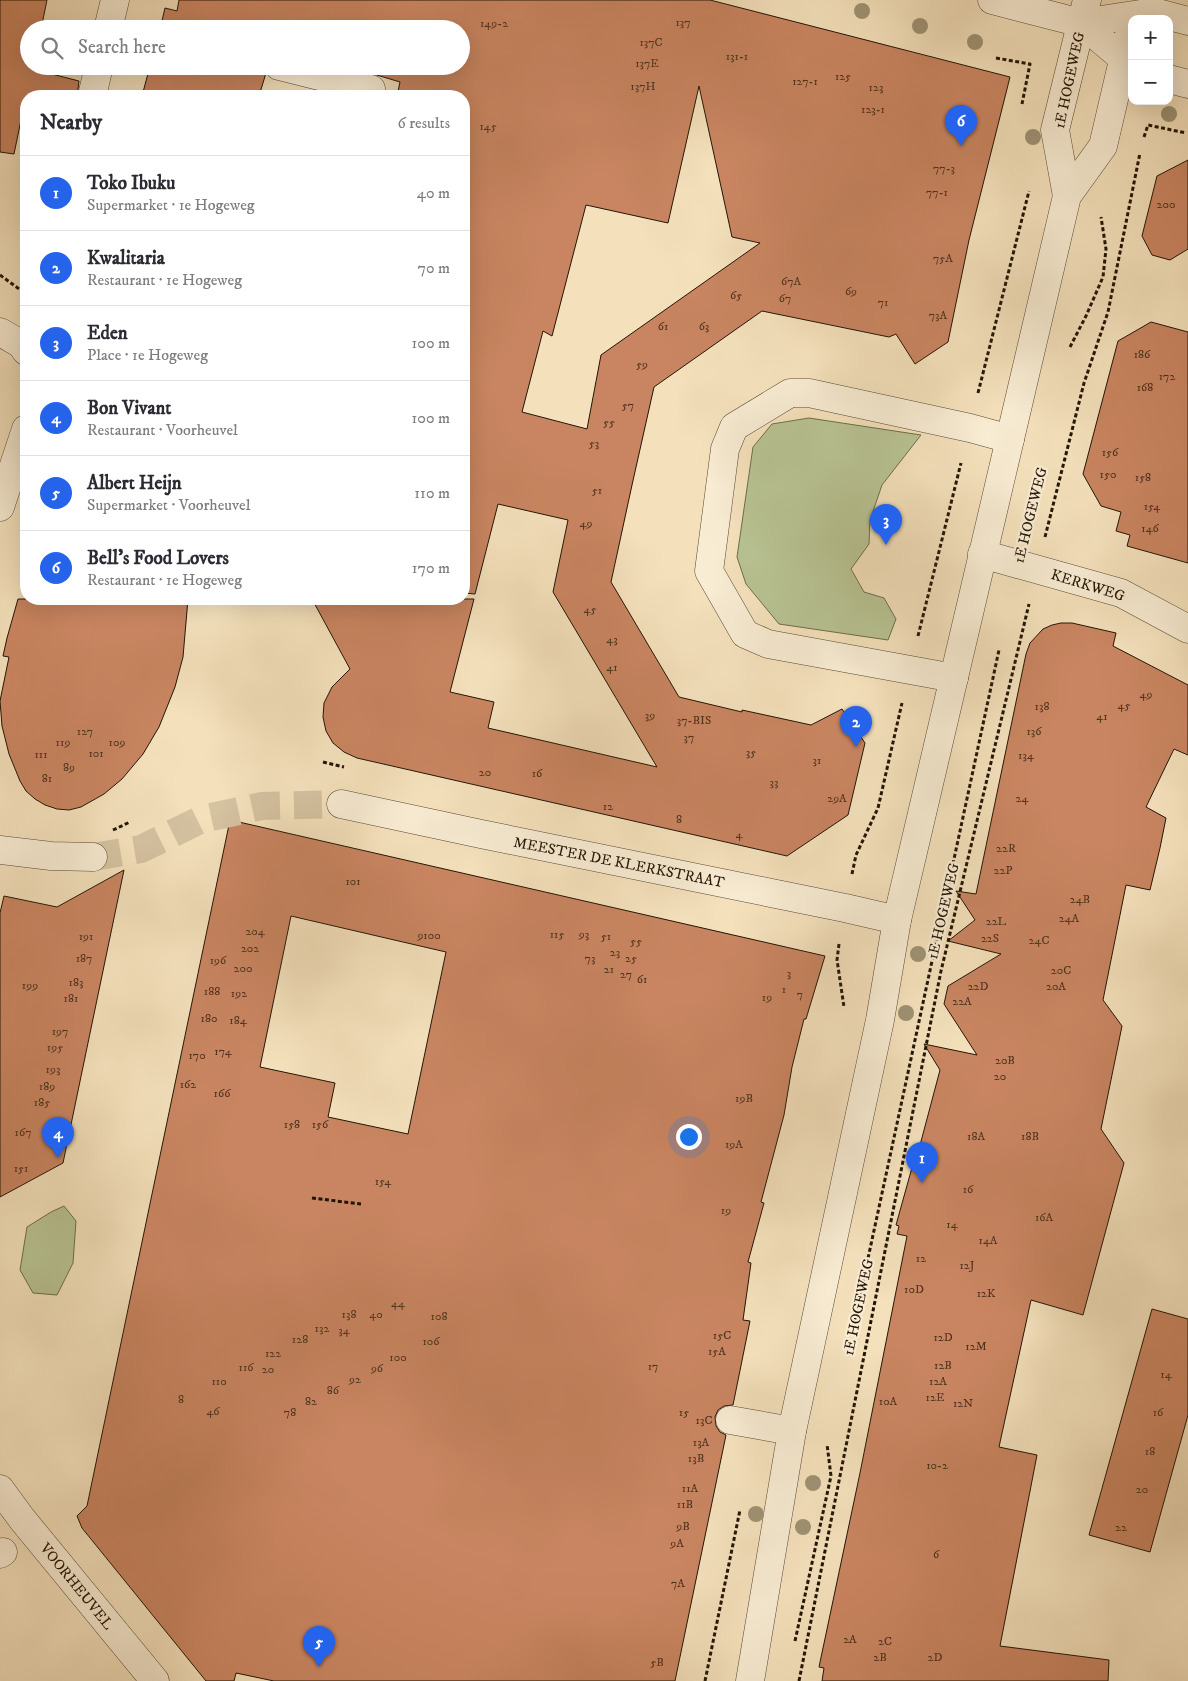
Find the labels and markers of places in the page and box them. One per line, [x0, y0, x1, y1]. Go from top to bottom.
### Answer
pin: 6 [945, 105, 977, 146]
pin: 3 [870, 504, 902, 545]
pin: 2 [840, 706, 872, 747]
pin: 4 [42, 1117, 74, 1158]
pin: 1 [906, 1142, 938, 1183]
pin: 5 [303, 1626, 335, 1667]

